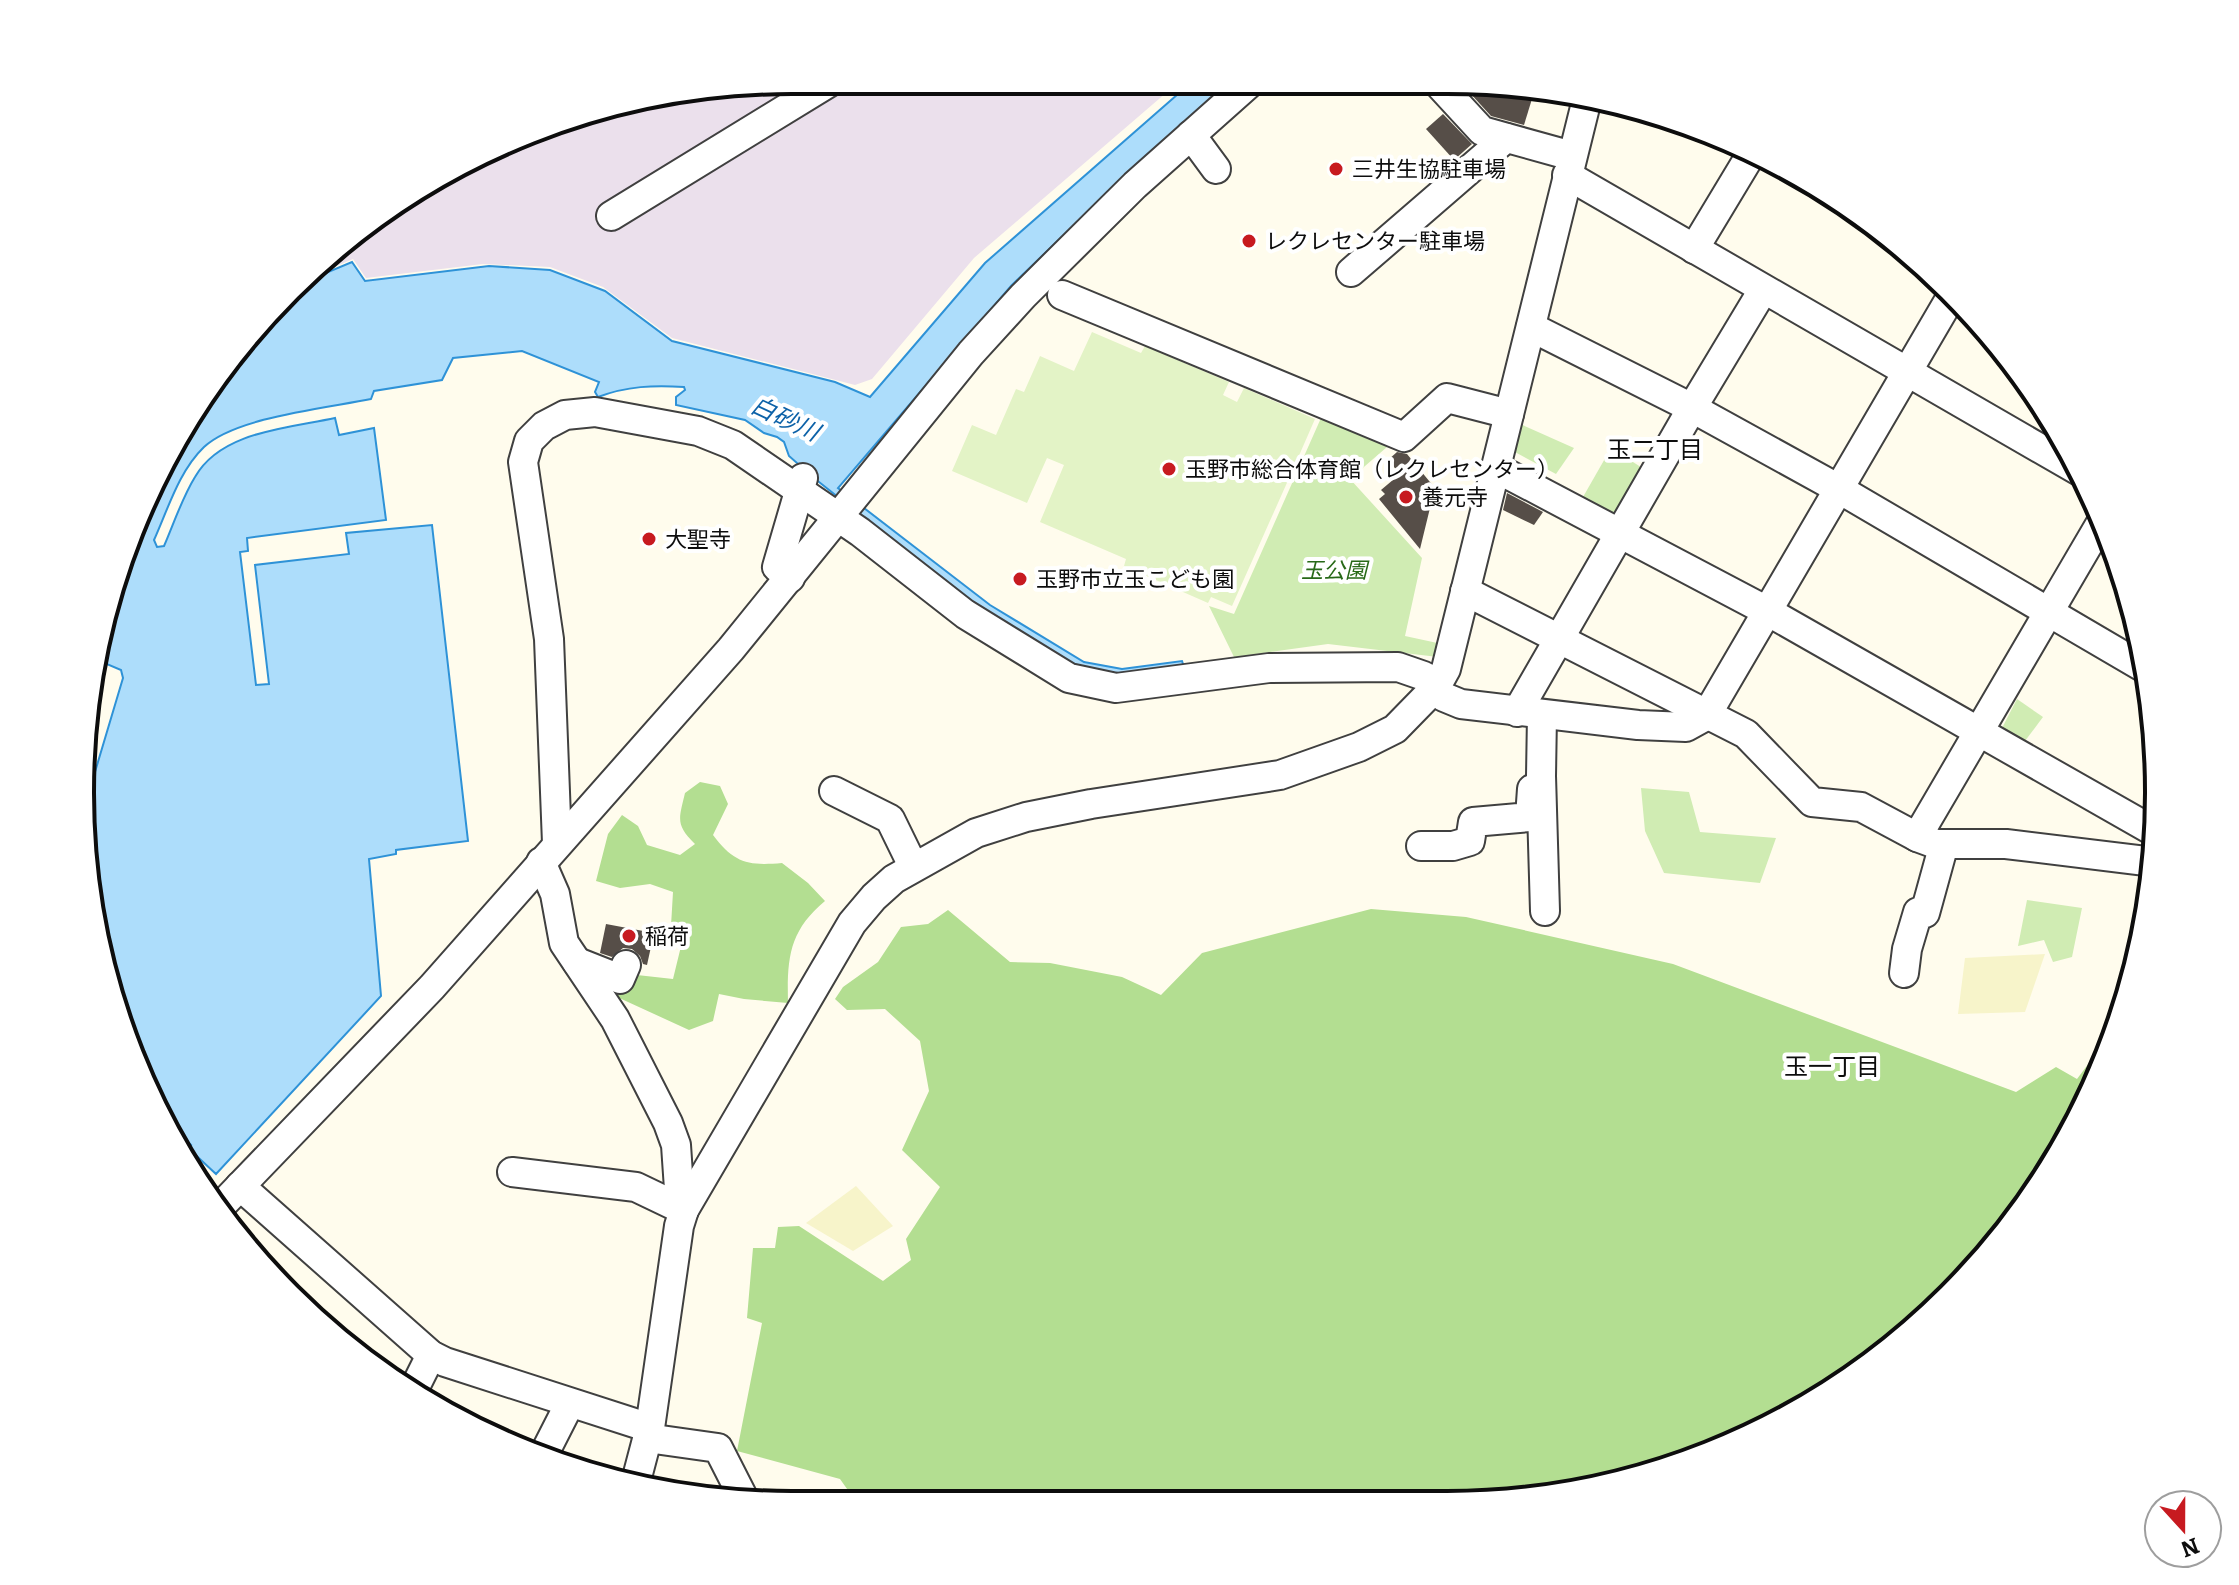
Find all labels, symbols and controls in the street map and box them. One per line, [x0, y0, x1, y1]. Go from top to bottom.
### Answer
place label: 三井生協駐車場 [1352, 156, 1506, 183]
marker: 三井生協駐車場 [1327, 160, 1345, 178]
place label: レクレセンター駐車場 [1265, 228, 1485, 255]
marker: レクレセンター駐車場 [1240, 232, 1258, 250]
water label: 白砂川 [746, 391, 826, 448]
district label: 玉二丁目 [1607, 436, 1703, 464]
place label: 玉野市総合体育館（レクレセンター） [1185, 456, 1559, 483]
marker: 玉野市総合体育館（レクレセンター） [1160, 460, 1178, 478]
place label: 養元寺 [1422, 484, 1488, 511]
marker: 養元寺 [1397, 488, 1415, 506]
place label: 大聖寺 [665, 526, 731, 553]
marker: 大聖寺 [640, 530, 658, 548]
park label: 玉公園 [1301, 557, 1370, 584]
place label: 玉野市立玉こども園 [1036, 566, 1234, 593]
marker: 玉野市立玉こども園 [1011, 570, 1029, 588]
place label: 稲荷 [645, 923, 689, 950]
marker: 稲荷 [620, 927, 638, 945]
district label: 玉一丁目 [1784, 1053, 1880, 1081]
north arrow [2143, 1489, 2223, 1569]
text: N [2177, 1532, 2203, 1563]

